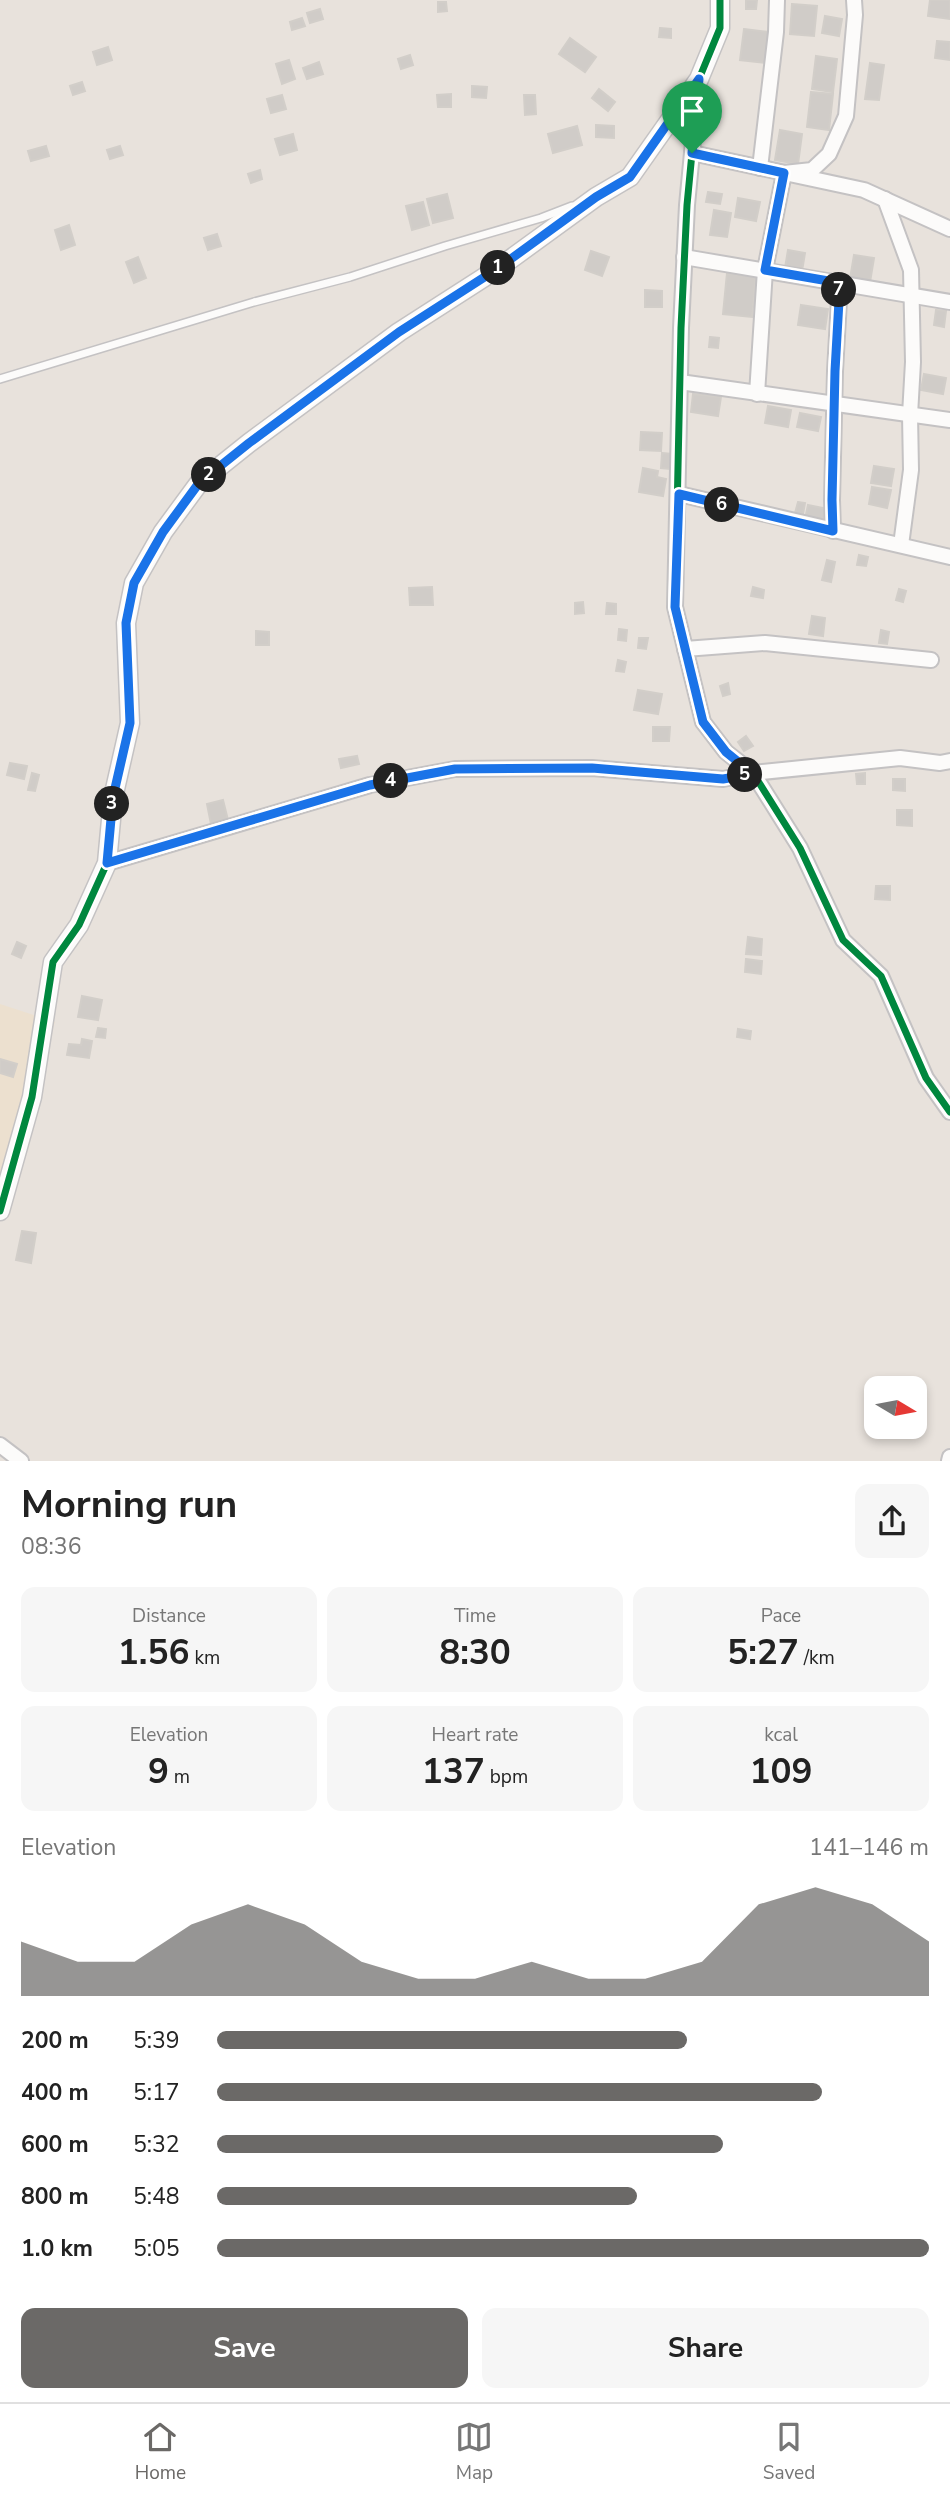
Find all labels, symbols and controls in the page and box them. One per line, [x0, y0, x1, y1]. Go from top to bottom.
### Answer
pin [662, 81, 722, 153]
icon: arrive [673, 92, 711, 130]
pin: 1 [480, 250, 516, 286]
text: 1 [492, 254, 503, 280]
pin: 7 [822, 272, 856, 308]
text: 7 [833, 276, 844, 302]
pin: 2 [192, 458, 227, 492]
text: 2 [203, 461, 214, 487]
pin: 6 [704, 488, 740, 522]
text: 6 [716, 491, 727, 517]
pin: 5 [728, 758, 762, 792]
text: 5 [739, 761, 750, 787]
pin: 4 [374, 764, 408, 798]
text: 4 [385, 767, 396, 793]
pin: 3 [94, 786, 130, 822]
text: 3 [106, 790, 117, 816]
north arrow [864, 1376, 928, 1438]
map controls [864, 1376, 927, 1439]
text: Morning run [21, 1479, 237, 1530]
button: share [855, 1484, 929, 1558]
text: 08:36 [21, 1531, 81, 1562]
text: Distance [132, 1603, 206, 1629]
text: Time [454, 1603, 496, 1629]
text: Pace [761, 1603, 801, 1629]
text: 1.56 [118, 1629, 190, 1676]
text: 8:30 [439, 1629, 511, 1676]
text: 5:27 [727, 1629, 799, 1676]
text: km [190, 1645, 220, 1671]
text: /km [799, 1645, 835, 1671]
text: Elevation [130, 1722, 208, 1748]
text: Heart rate [432, 1722, 518, 1748]
text: kcal [764, 1722, 798, 1748]
text: 9 [148, 1748, 169, 1795]
text: 137 [422, 1748, 485, 1795]
text: 109 [749, 1748, 813, 1795]
text: m [169, 1764, 190, 1790]
text: bpm [485, 1764, 528, 1790]
text: Elevation [21, 1832, 116, 1863]
text: 141–146 m [809, 1832, 929, 1863]
text: 200 m [21, 2025, 89, 2056]
text: 5:39 [133, 2025, 180, 2056]
text: 400 m [21, 2077, 89, 2108]
text: 5:17 [133, 2077, 180, 2108]
text: 600 m [21, 2129, 89, 2160]
text: 5:32 [133, 2129, 180, 2160]
text: 800 m [21, 2181, 89, 2212]
text: 5:48 [133, 2181, 180, 2212]
text: 1.0 km [21, 2233, 93, 2264]
text: 5:05 [133, 2233, 180, 2264]
button: Save [21, 2308, 468, 2388]
button: Share [482, 2308, 929, 2388]
tab: Home [135, 2418, 186, 2486]
tab: Map [455, 2418, 493, 2486]
tab: Saved [763, 2418, 815, 2486]

